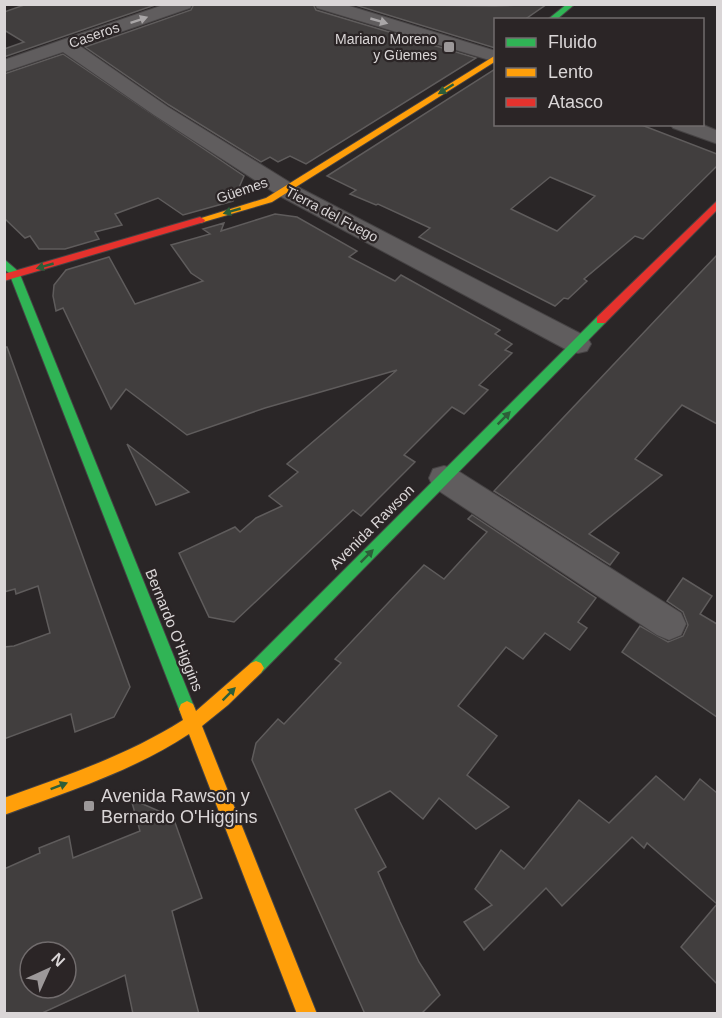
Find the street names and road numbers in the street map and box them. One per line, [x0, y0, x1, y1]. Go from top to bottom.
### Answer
street label: Caseros [67, 19, 121, 51]
street label: Güemes [214, 174, 270, 206]
street label: Tierra del Fuego [283, 183, 381, 245]
street label: Avenida Rawson [326, 481, 417, 572]
street label: Bernardo O'Higgins [142, 566, 207, 693]

